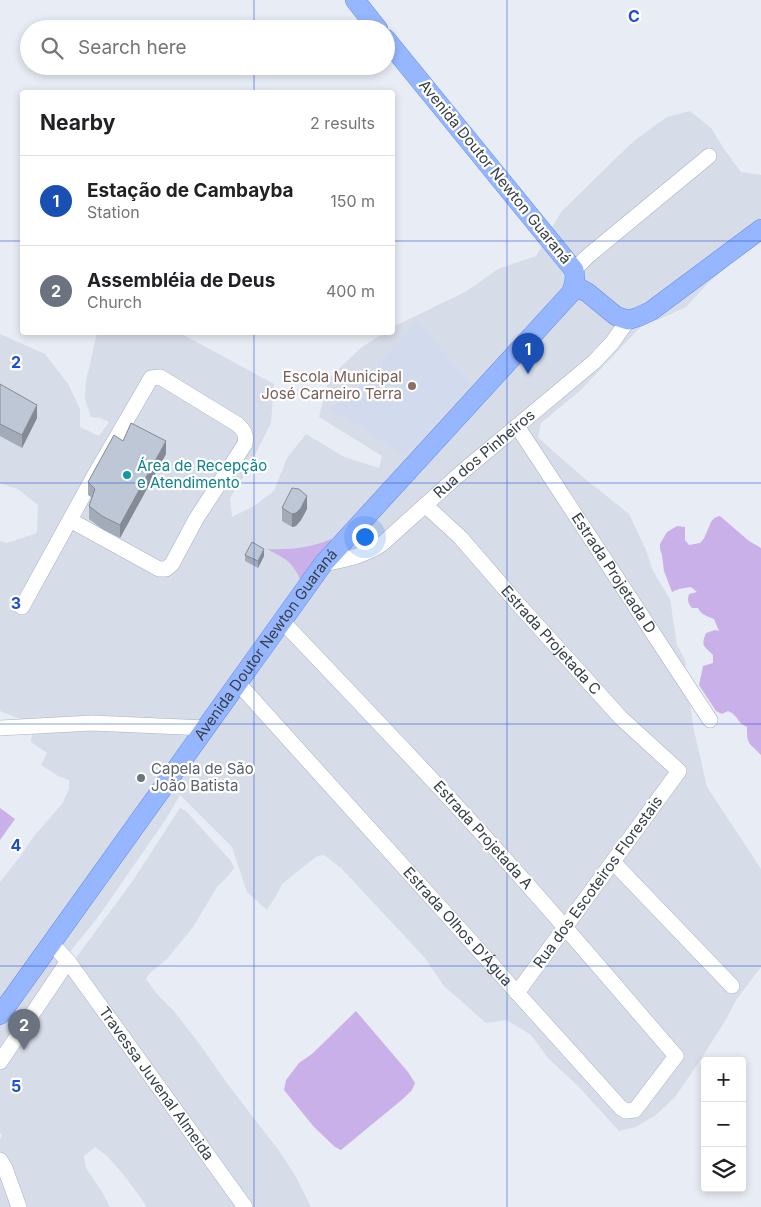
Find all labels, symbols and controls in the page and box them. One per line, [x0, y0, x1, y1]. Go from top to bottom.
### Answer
text: C [628, 6, 640, 26]
search box [20, 20, 395, 75]
icon: search [38, 34, 66, 62]
text: Search here [78, 36, 187, 59]
street label: Avenida Doutor Newton Guaraná [415, 76, 576, 268]
text: Nearby [40, 110, 115, 135]
text: 2 results [310, 113, 375, 133]
text: Estação de Cambayba [87, 179, 294, 202]
text: 1 [53, 191, 59, 211]
text: 150 m [330, 191, 375, 211]
text: Station [87, 202, 140, 222]
text: Assembléia de Deus [87, 269, 275, 292]
text: 2 [51, 281, 61, 301]
text: 400 m [326, 281, 375, 301]
text: Church [87, 292, 142, 312]
pin: 1 [512, 333, 544, 374]
text: 2 [11, 352, 21, 372]
place label: Escola Municipal José Carneiro Terra [261, 367, 402, 403]
marker: Escola Municipal José Carneiro Terra [406, 380, 418, 392]
street label: Rua dos Pinheiros [429, 405, 539, 502]
place label: Área de Recepção e Atendimento [137, 456, 267, 492]
marker: Área de Recepção e Atendimento [121, 469, 133, 481]
street label: Estrada Projetada D [568, 509, 660, 637]
your location [352, 524, 378, 550]
street label: Avenida Doutor Newton Guaraná [190, 545, 341, 744]
street label: Estrada Projetada C [497, 581, 605, 698]
text: 3 [11, 593, 21, 613]
place label: Capela de São João Batista [151, 759, 254, 795]
marker: Capela de São João Batista [135, 772, 147, 784]
street label: Estrada Projetada A [430, 776, 537, 893]
street label: Rua dos Escoteiros Florestais [529, 792, 667, 971]
text: 4 [11, 835, 22, 855]
street label: Estrada Olhos D'Água [399, 863, 517, 990]
street label: Travessa Juvenal Almeida [95, 1003, 218, 1164]
pin: 2 [8, 1009, 40, 1050]
map controls [701, 1057, 746, 1192]
button: + [701, 1057, 746, 1102]
text: 5 [11, 1076, 21, 1096]
button: − [701, 1102, 746, 1147]
button: layers [701, 1147, 746, 1192]

